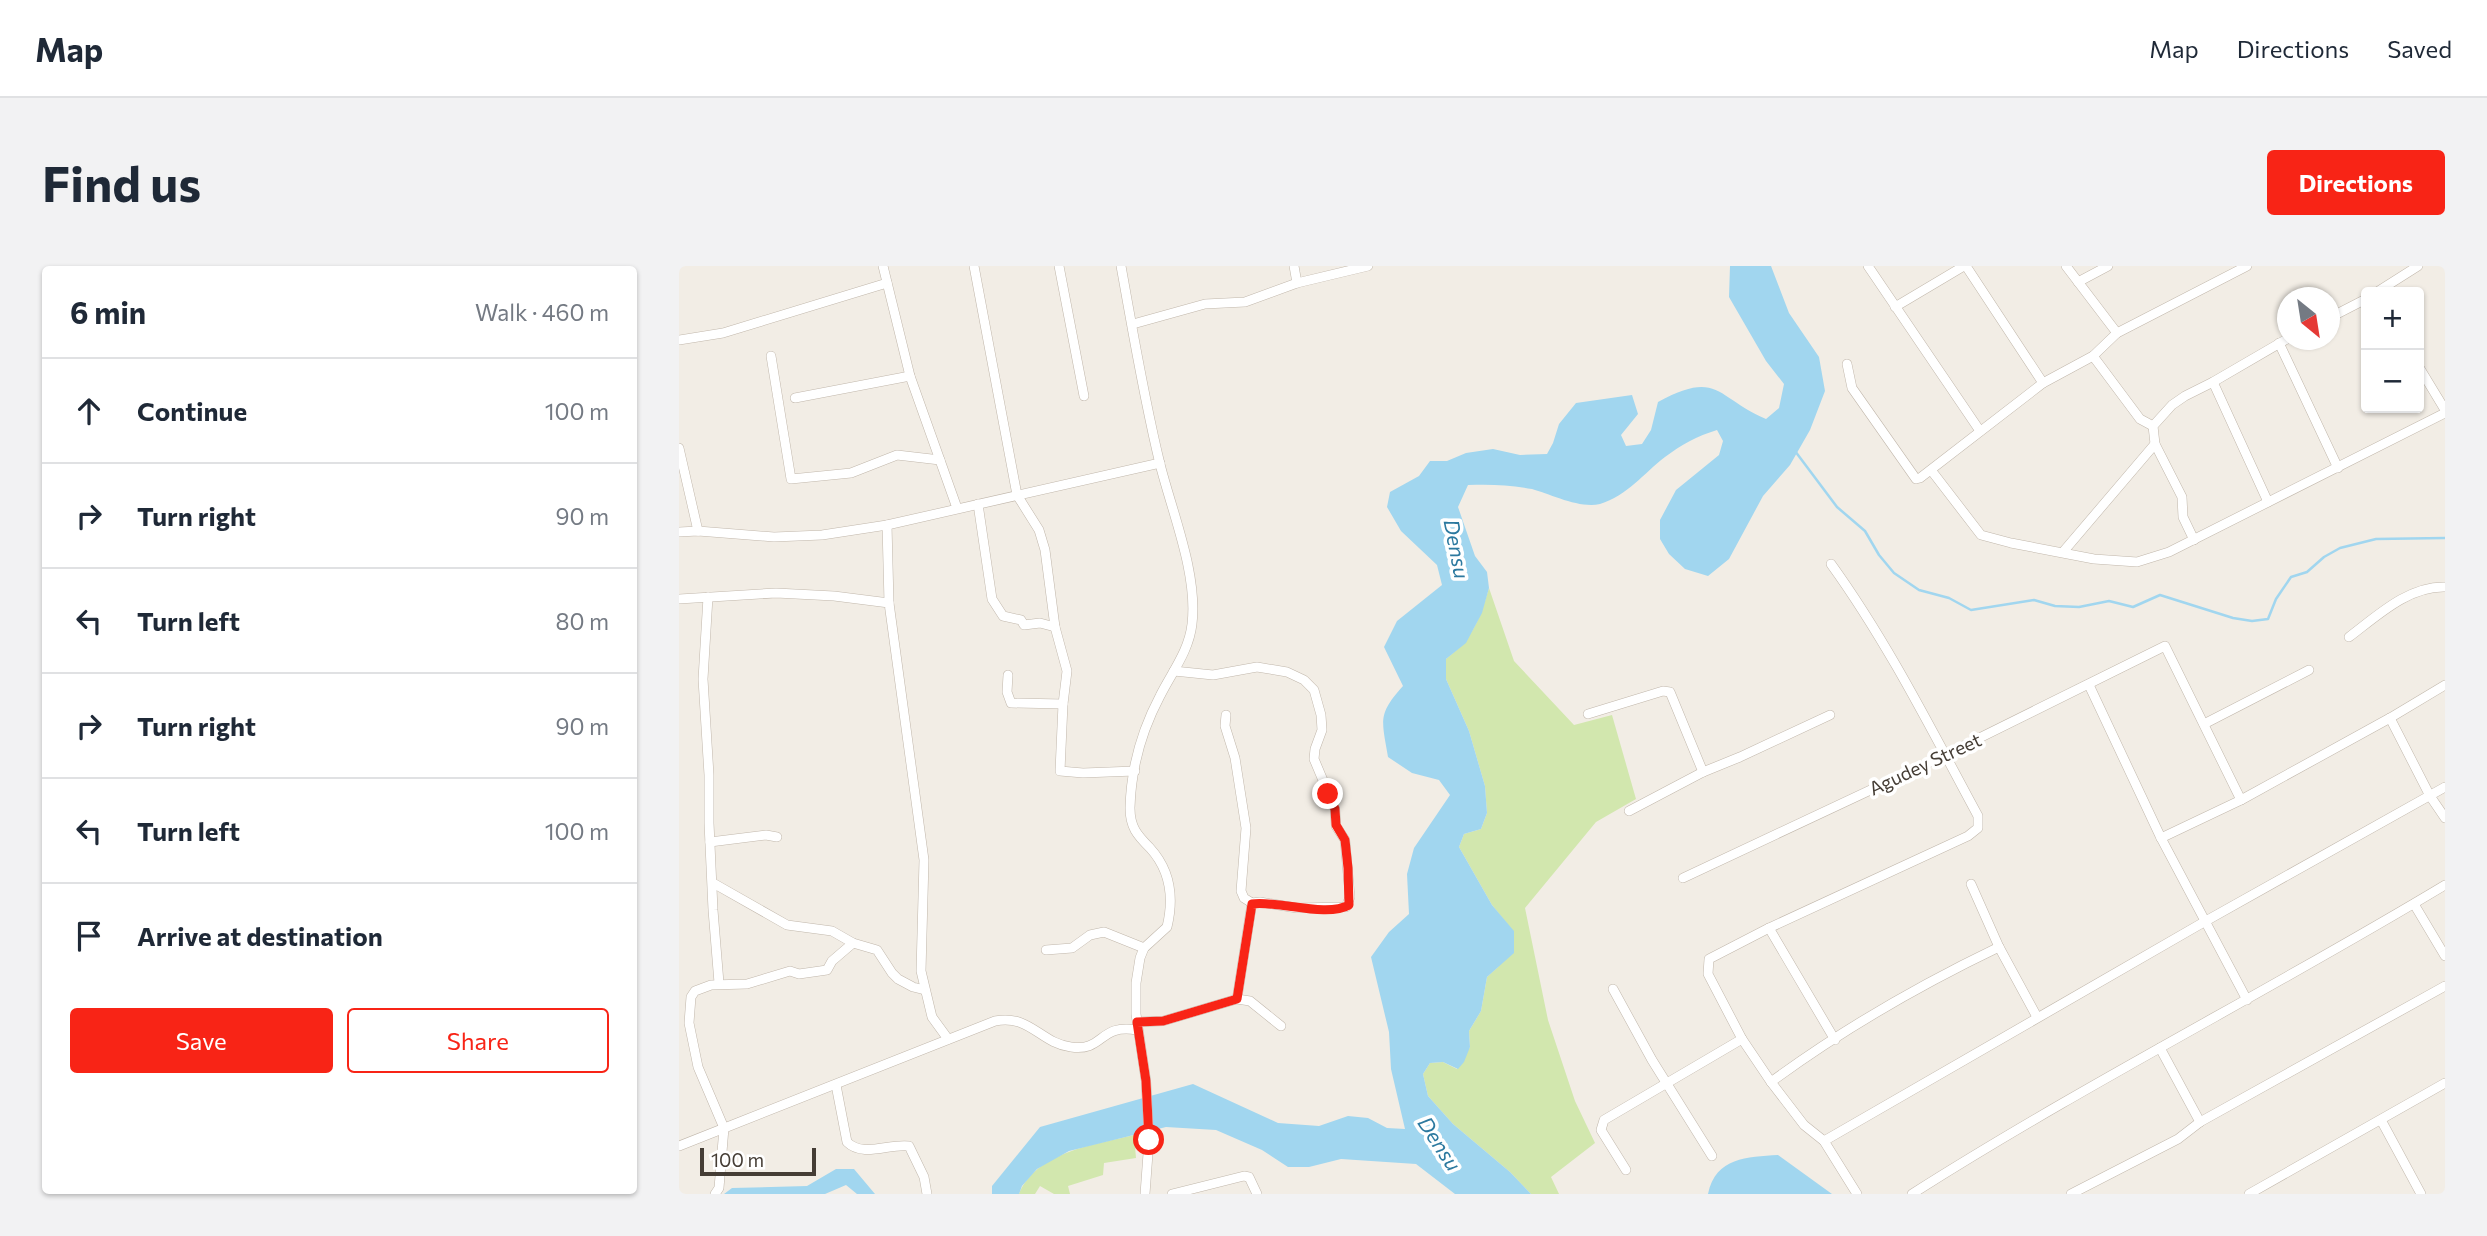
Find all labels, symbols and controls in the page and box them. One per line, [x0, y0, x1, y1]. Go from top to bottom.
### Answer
text: Map [35, 28, 103, 69]
text: Map [2149, 34, 2199, 63]
text: Directions [2237, 34, 2349, 63]
text: Saved [2387, 34, 2452, 63]
button: Directions [2267, 150, 2445, 215]
text: Find us [42, 152, 201, 212]
north arrow [2277, 287, 2340, 350]
map controls [2361, 287, 2424, 413]
button: + [2361, 287, 2424, 350]
text: 6 min [70, 293, 146, 330]
text: Walk · 460 m [475, 298, 609, 326]
button: − [2361, 350, 2424, 413]
icon: ahead [70, 392, 108, 430]
text: Continue [137, 395, 247, 426]
text: 100 m [545, 397, 609, 425]
icon: right [70, 497, 108, 535]
text: Turn right [137, 500, 256, 531]
text: 90 m [556, 502, 609, 530]
water label: Densu [1439, 517, 1476, 581]
icon: left [70, 602, 108, 640]
text: Turn left [137, 605, 240, 636]
text: 80 m [556, 607, 609, 635]
icon: right [70, 707, 108, 745]
text: Turn right [137, 710, 256, 741]
text: 90 m [556, 712, 609, 740]
street label: Agudey Street [1865, 727, 1985, 800]
route end [1312, 778, 1343, 809]
icon: left [70, 812, 108, 850]
text: Turn left [137, 815, 240, 846]
text: 100 m [545, 817, 609, 845]
icon: arrive [70, 917, 108, 955]
text: Arrive at destination [137, 920, 383, 951]
button: Save [70, 1008, 333, 1073]
button: Share [347, 1008, 609, 1073]
water label: Densu [1413, 1111, 1467, 1175]
route start [1133, 1124, 1164, 1155]
scale bar [700, 1145, 815, 1177]
text: 100 m [711, 1148, 764, 1171]

